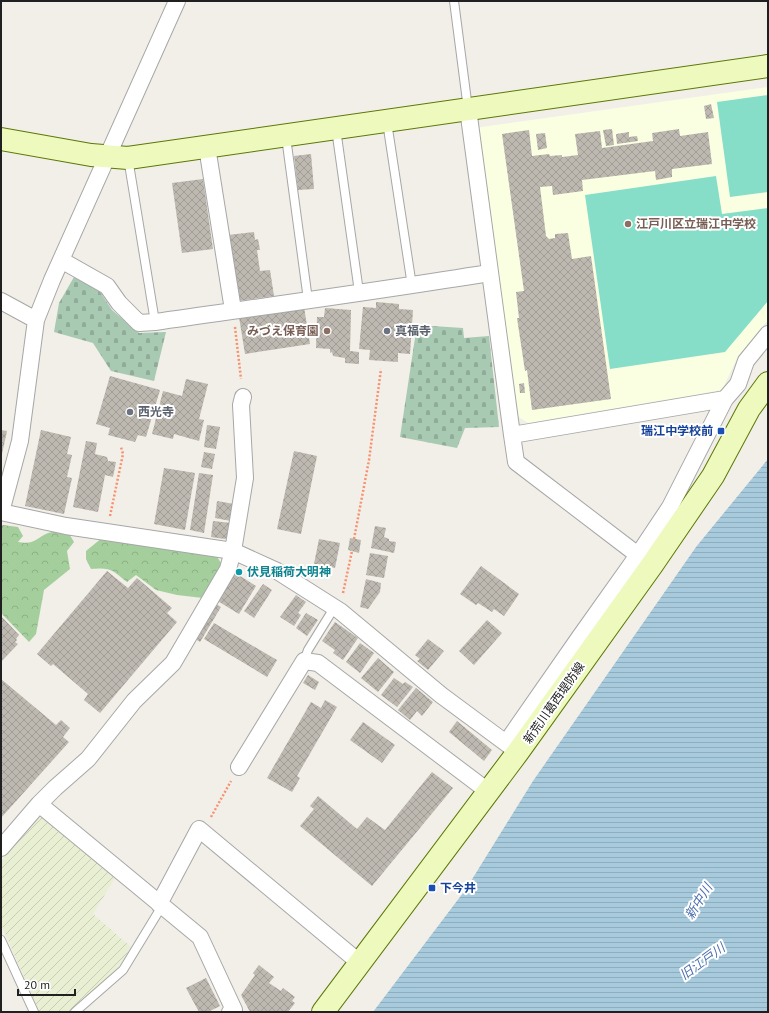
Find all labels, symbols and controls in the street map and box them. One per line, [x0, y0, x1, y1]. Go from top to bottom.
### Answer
place label: 江戸川区立瑞江中学校 [636, 216, 756, 231]
marker: 江戸川区立瑞江中学校 [623, 219, 633, 229]
place label: みづえ保育園 [247, 323, 319, 338]
place label: 真福寺 [395, 323, 431, 338]
marker: みづえ保育園 [322, 326, 332, 336]
marker: 真福寺 [382, 326, 392, 336]
place label: 西光寺 [138, 404, 174, 419]
marker: 西光寺 [125, 407, 135, 417]
place label: 瑞江中学校前 [641, 423, 713, 438]
marker: 瑞江中学校前 [716, 426, 726, 436]
place label: 伏見稲荷大明神 [247, 564, 331, 579]
marker: 伏見稲荷大明神 [234, 567, 244, 577]
street label: 新荒川葛西堤防線 [520, 659, 587, 746]
water label: 新中川 [681, 879, 717, 922]
place label: 下今井 [440, 880, 476, 895]
marker: 下今井 [427, 883, 437, 893]
water label: 旧江戸川 [676, 938, 730, 984]
scale bar [18, 971, 75, 997]
text: 20 m [24, 977, 50, 992]

